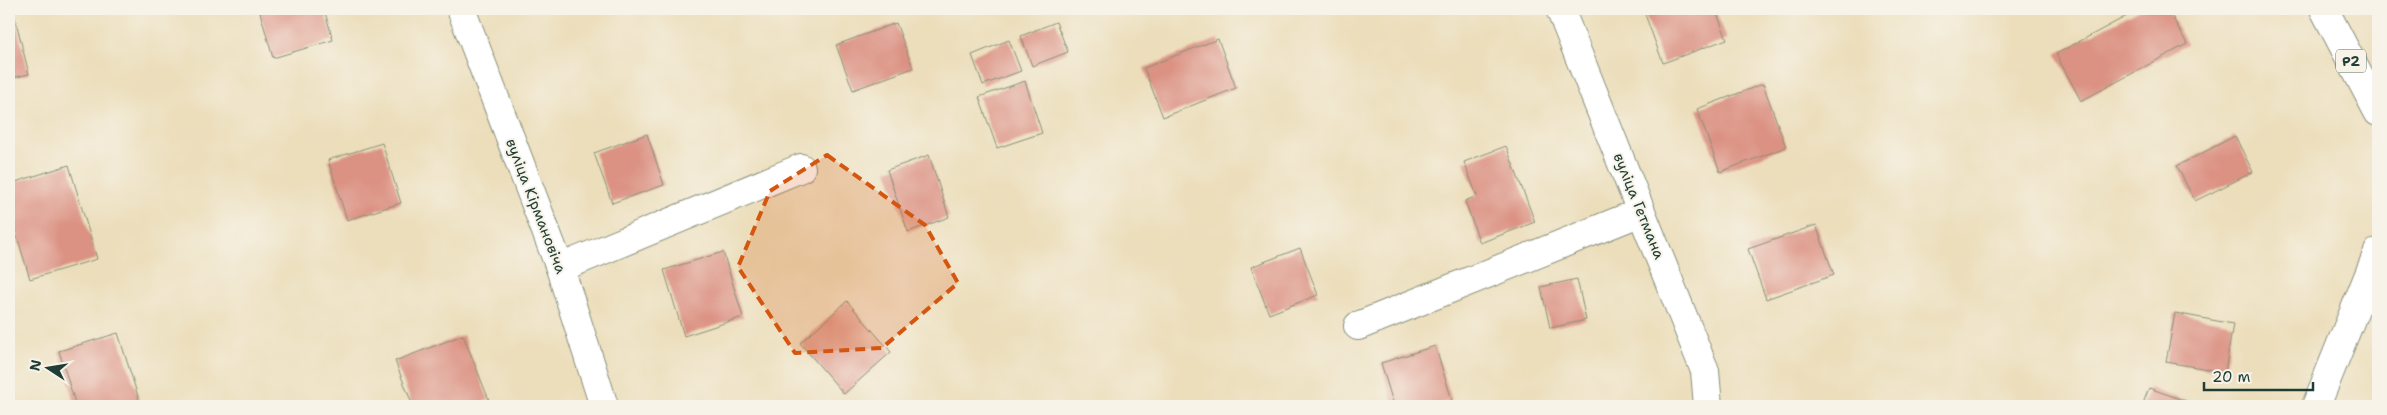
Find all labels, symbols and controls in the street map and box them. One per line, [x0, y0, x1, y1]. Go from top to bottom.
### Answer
road number: Р2 [2336, 49, 2366, 72]
street label: вуліца Кірмановіча [501, 136, 571, 277]
street label: вуліца Гетмана [1609, 150, 1670, 263]
north arrow [22, 342, 72, 392]
text: N [25, 358, 45, 373]
scale bar [2204, 360, 2313, 392]
text: 20 m [2212, 367, 2251, 387]

